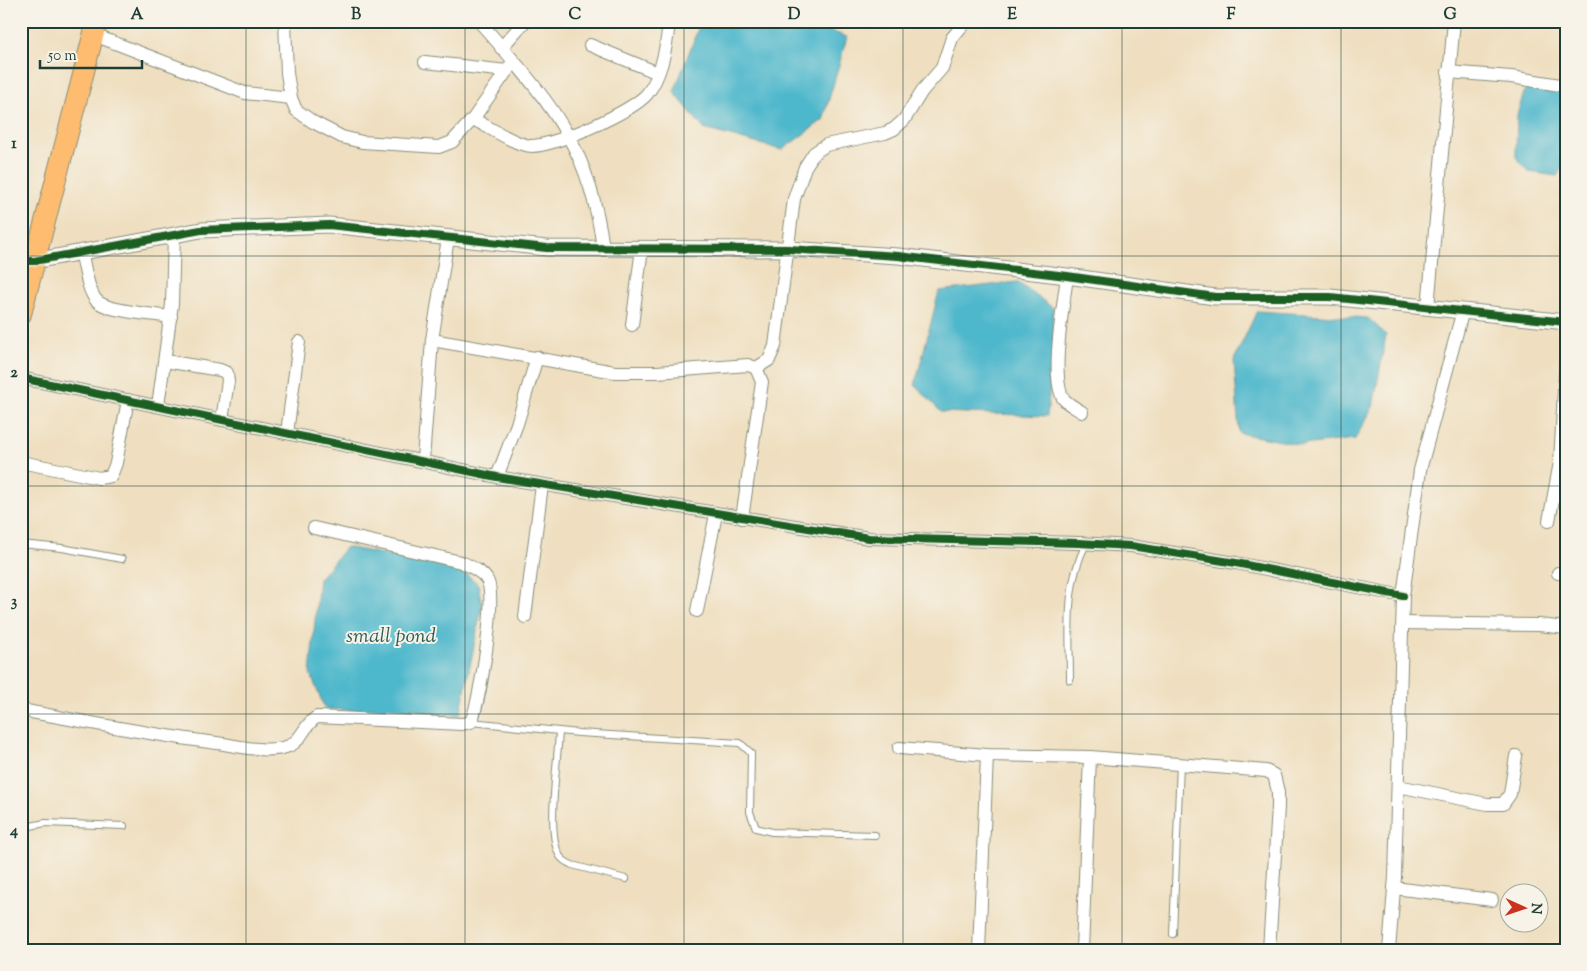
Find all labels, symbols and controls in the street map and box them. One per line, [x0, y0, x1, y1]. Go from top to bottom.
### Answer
text: A [131, 4, 144, 27]
text: B [351, 4, 361, 27]
text: C [569, 4, 582, 27]
text: D [788, 4, 801, 27]
text: E [1007, 4, 1017, 27]
text: F [1227, 4, 1236, 27]
text: G [1443, 4, 1457, 27]
scale bar [40, 38, 142, 70]
text: 50 m [47, 46, 77, 67]
text: 1 [11, 133, 17, 156]
text: 2 [10, 362, 18, 385]
text: 3 [11, 591, 18, 614]
water label: small pond [346, 622, 437, 652]
text: 4 [9, 820, 18, 843]
north arrow [1500, 884, 1550, 934]
text: N [1525, 902, 1545, 915]

